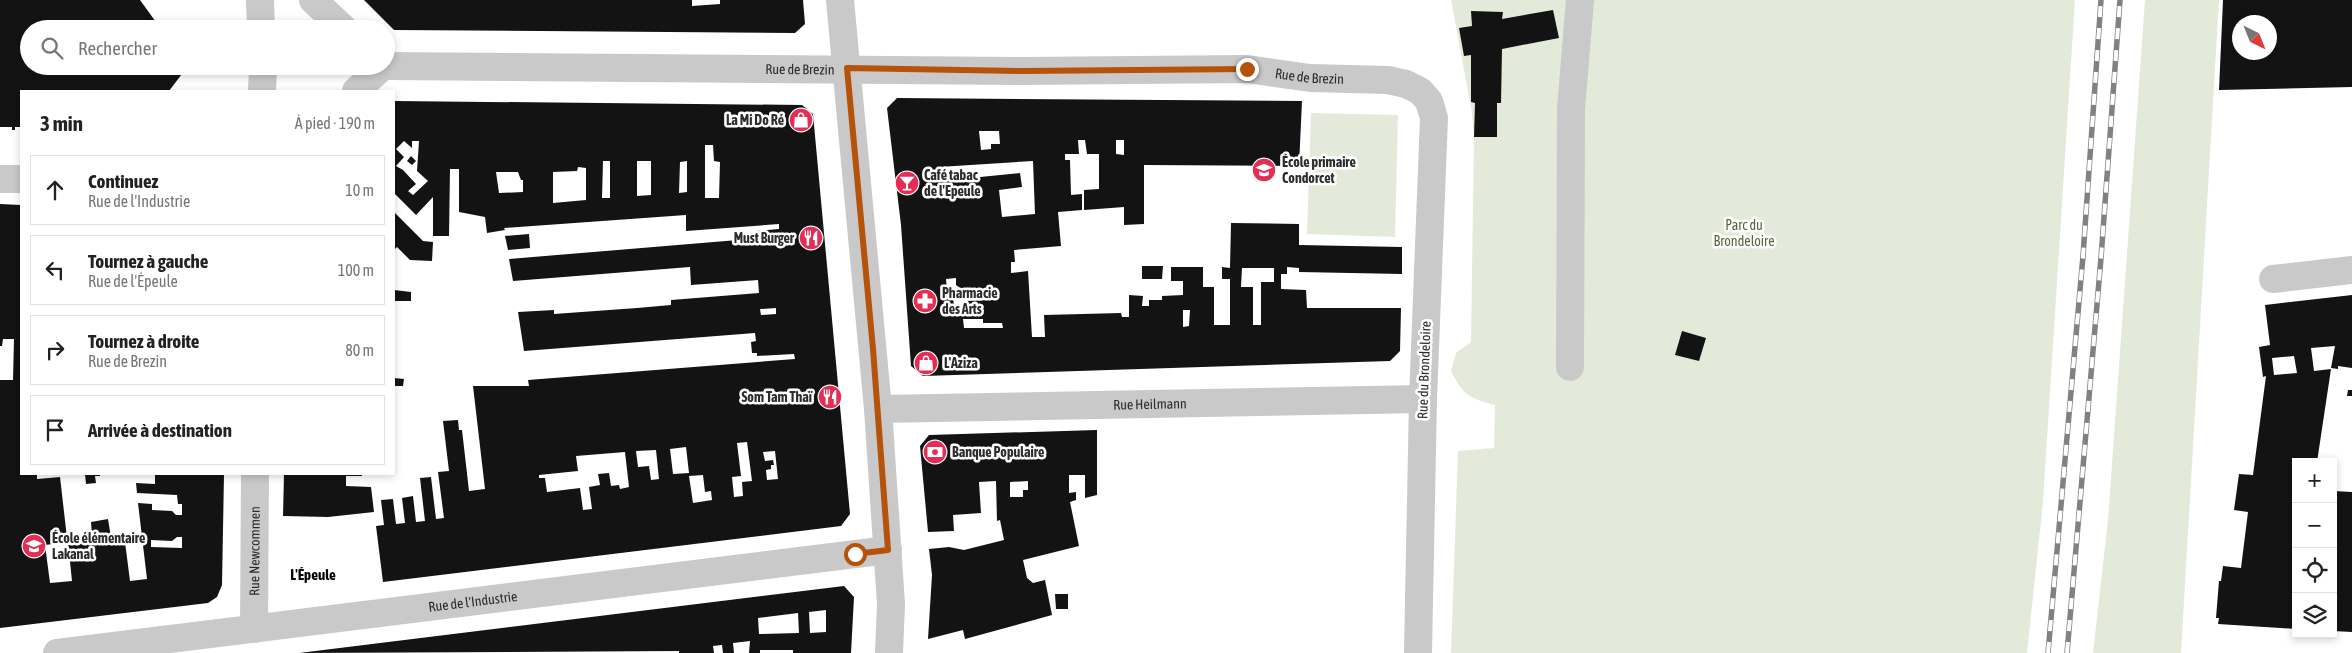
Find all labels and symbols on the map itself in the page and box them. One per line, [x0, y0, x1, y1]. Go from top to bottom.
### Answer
north arrow [2232, 15, 2277, 60]
route end [1236, 58, 1259, 81]
street label: Rue de Brezin [765, 61, 835, 78]
street label: Rue de Brezin [1274, 65, 1344, 87]
shop icon: La Mi Do Ré [788, 107, 814, 133]
place label: La Mi Do Ré [726, 112, 784, 128]
place label: École primaire Condorcet [1282, 154, 1356, 186]
school or university icon: École primaire Condorcet [1251, 157, 1277, 183]
place label: Café tabac de l'Epeule [924, 167, 981, 199]
bar icon: Café tabac de l'Epeule [894, 170, 920, 196]
park label: Parc du Brondeloire [1714, 217, 1774, 249]
restaurant icon: Must Burger [798, 225, 824, 251]
place label: Must Burger [734, 230, 795, 246]
place label: Pharmacie des Arts [942, 285, 998, 317]
pharmacy icon: Pharmacie des Arts [912, 288, 938, 314]
street label: Rue du Brondeloire [1414, 321, 1434, 419]
shop icon: L'Aziza [913, 350, 939, 376]
place label: L'Aziza [944, 355, 978, 371]
restaurant icon: Som Tam Thaï [817, 384, 843, 410]
place label: Som Tam Thaï [741, 389, 813, 405]
street label: Rue Heilmann [1113, 395, 1187, 413]
bank icon: Banque Populaire [922, 439, 948, 465]
place label: Banque Populaire [952, 444, 1044, 460]
street label: Rue Newcommen [246, 506, 263, 596]
place label: École élémentaire Lakanal [52, 530, 145, 562]
school or university icon: École élémentaire Lakanal [21, 533, 47, 559]
route start [844, 543, 867, 566]
district label: L'Épeule [290, 566, 336, 583]
street label: Rue de l'Industrie [427, 588, 518, 615]

